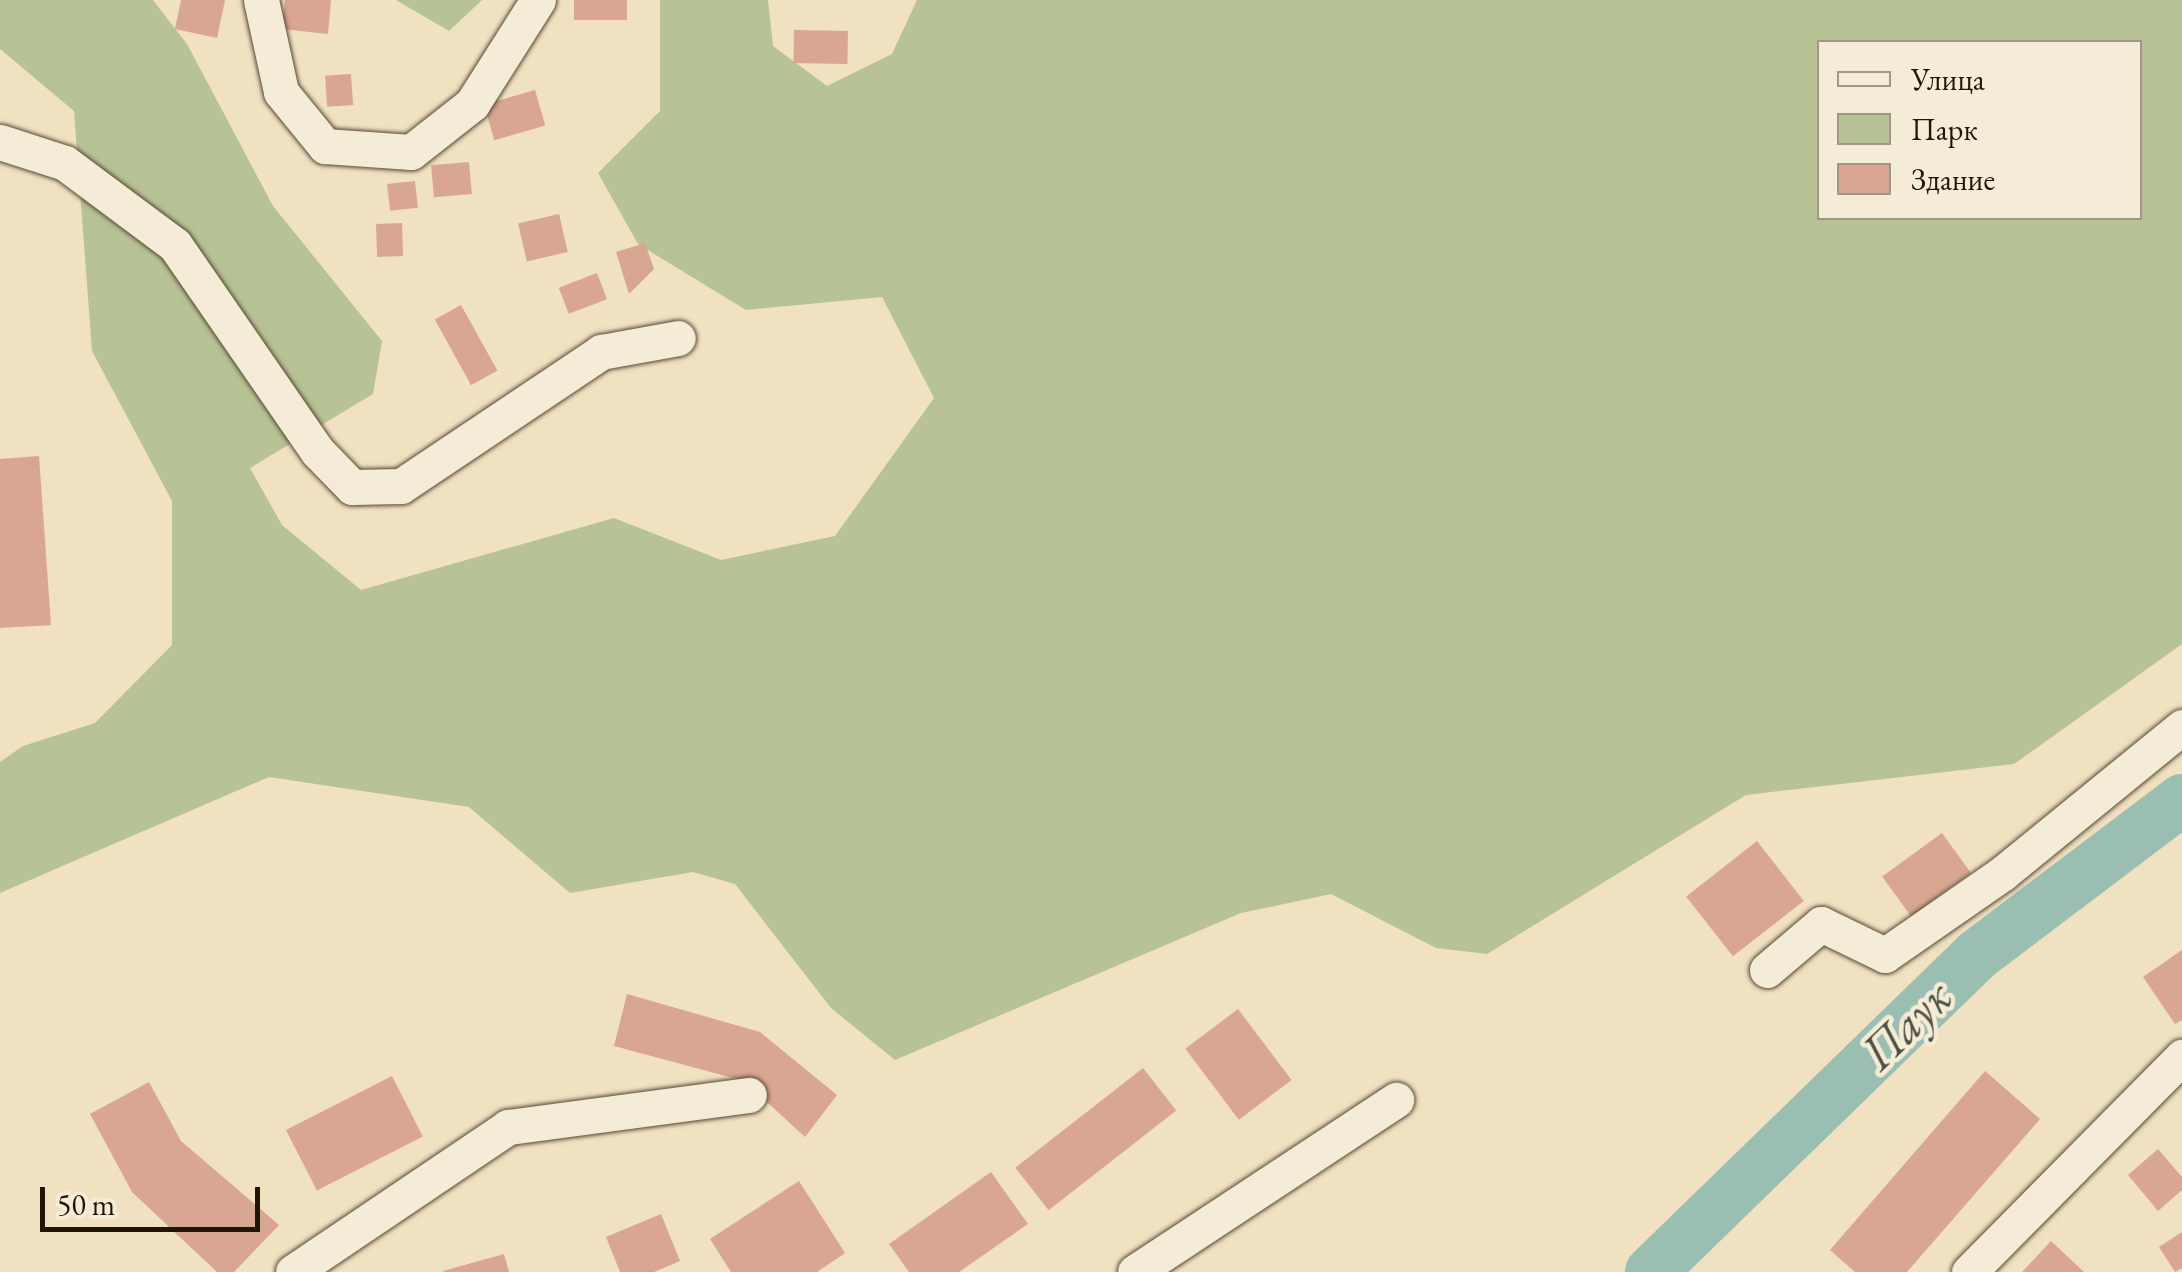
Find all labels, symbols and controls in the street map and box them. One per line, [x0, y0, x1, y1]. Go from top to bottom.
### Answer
legend [1817, 40, 2142, 220]
text: Улица [1911, 60, 1985, 99]
text: Парк [1911, 110, 1978, 149]
text: Здание [1911, 160, 1995, 199]
water label: Паук [1849, 967, 1963, 1081]
scale bar [45, 1167, 265, 1229]
text: 50 m [57, 1185, 115, 1224]

